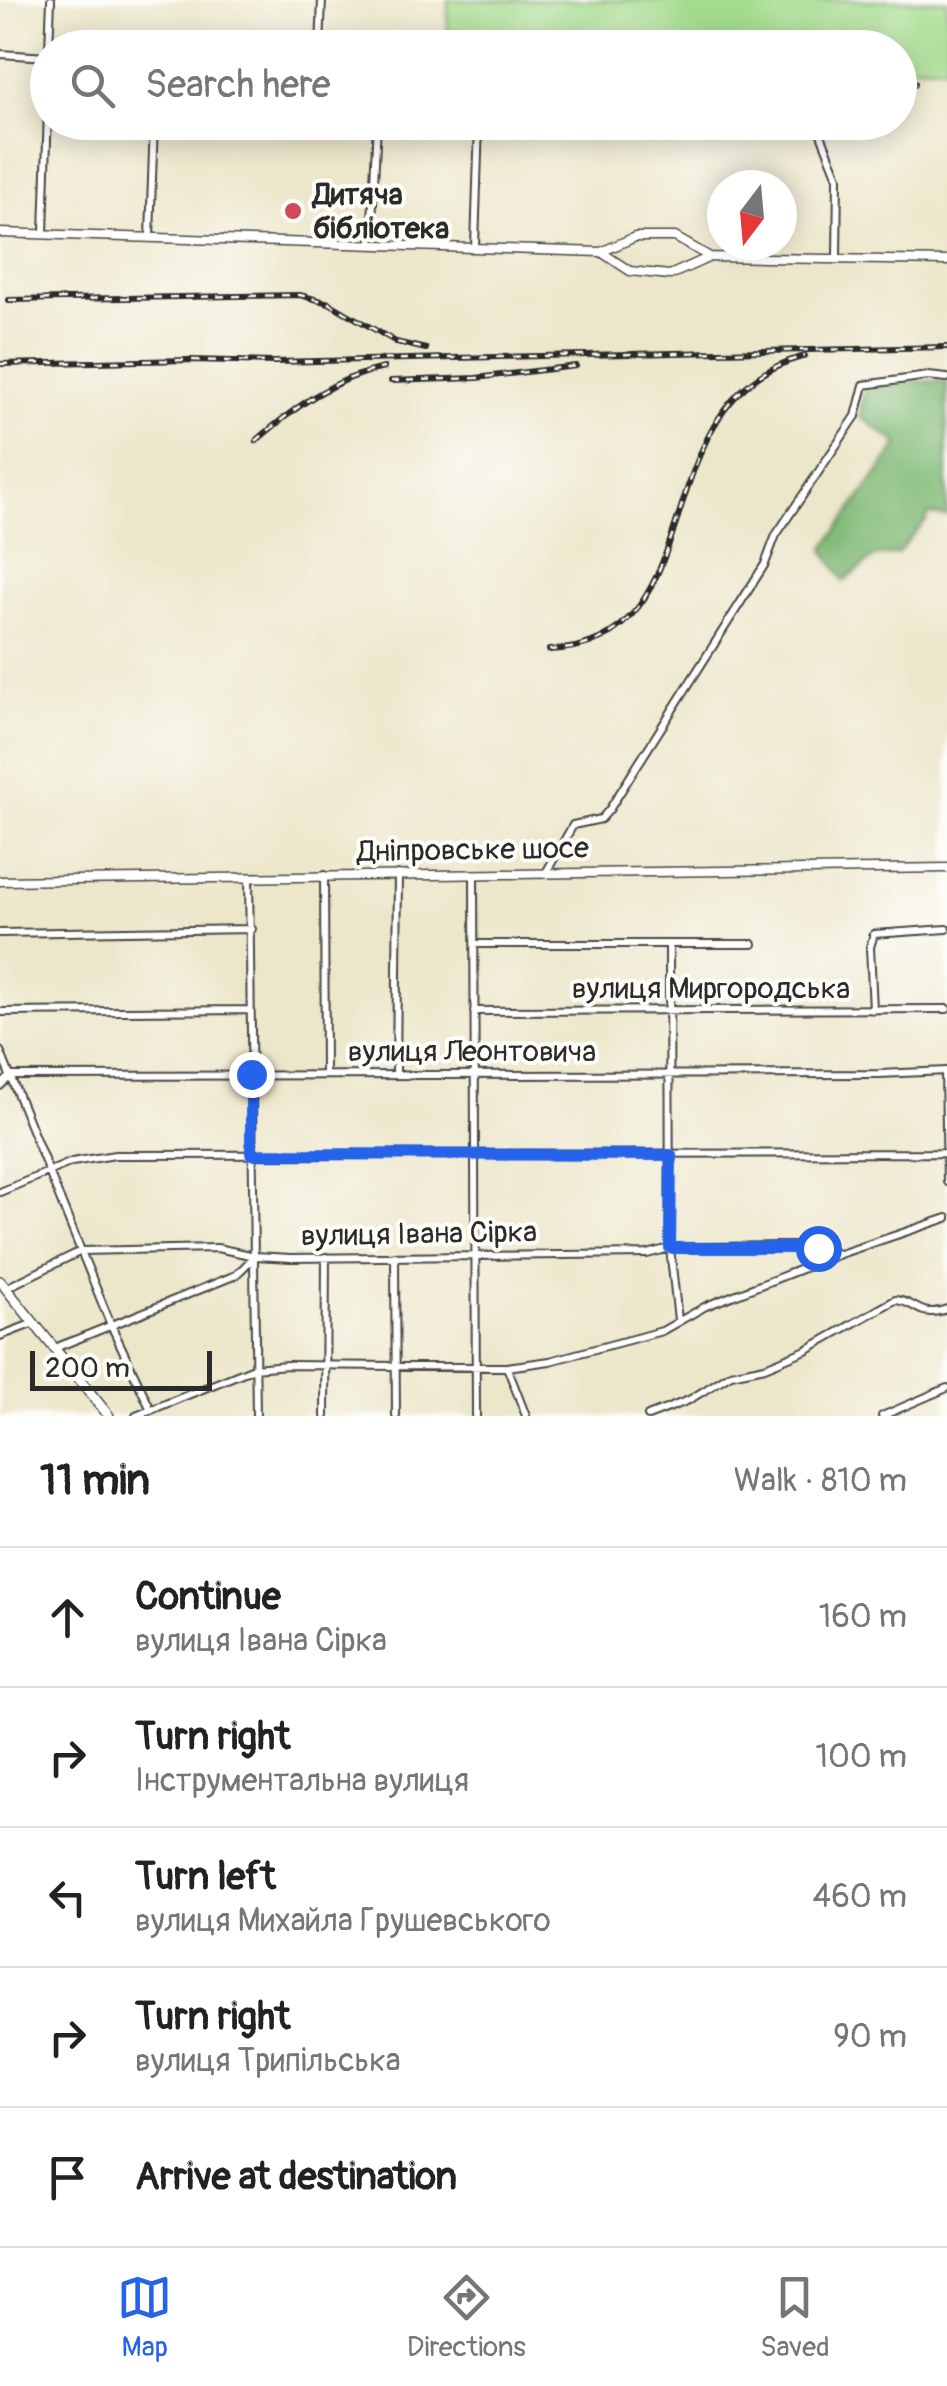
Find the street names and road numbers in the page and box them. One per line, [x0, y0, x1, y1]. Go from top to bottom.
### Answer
street label: Дніпровське шосе [356, 829, 589, 871]
street label: вулиця Миргородська [572, 970, 850, 1007]
street label: вулиця Леонтовича [348, 1033, 596, 1070]
street label: вулиця Івана Сірка [301, 1213, 537, 1255]

